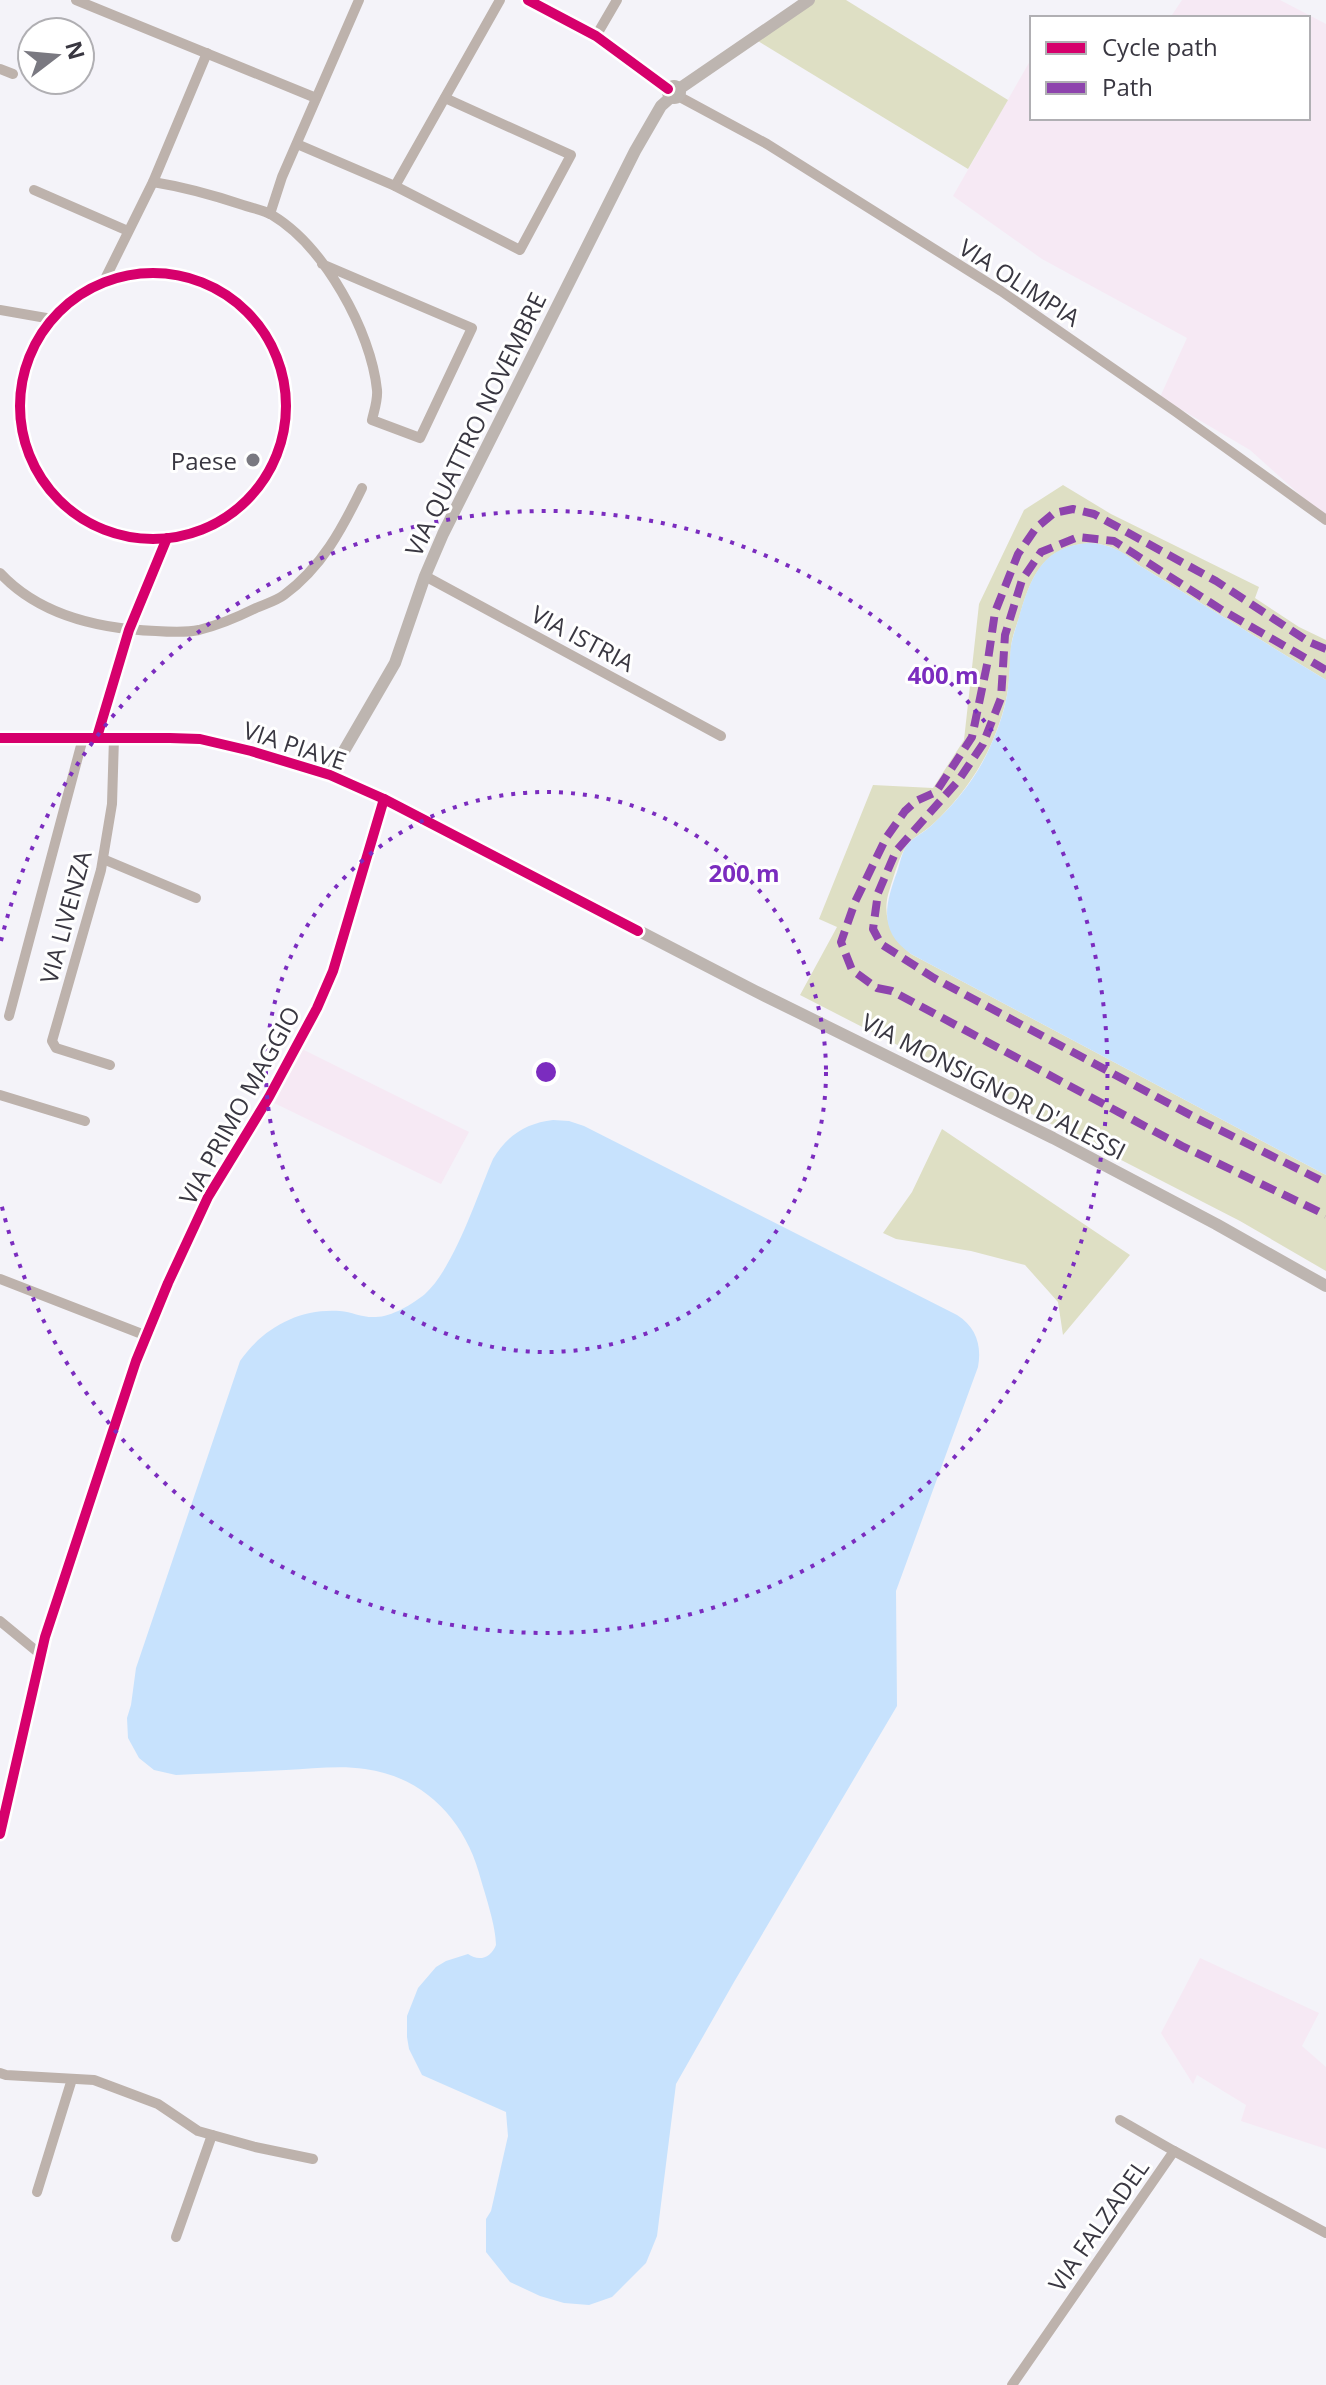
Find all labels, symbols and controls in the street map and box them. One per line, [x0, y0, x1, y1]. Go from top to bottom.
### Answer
north arrow [16, 16, 96, 96]
legend [1030, 16, 1310, 120]
text: Cycle path [1102, 30, 1218, 63]
text: N [59, 37, 93, 63]
text: Path [1102, 70, 1153, 103]
street label: VIA OLIMPIA [953, 231, 1088, 334]
street label: VIA QUATTRO NOVEMBRE [397, 287, 553, 561]
place label: Paese [171, 444, 237, 477]
marker: Paese [244, 451, 262, 469]
street label: VIA ISTRIA [526, 597, 641, 679]
text: 400 m [908, 658, 978, 691]
street label: VIA PIAVE [239, 713, 351, 777]
street label: VIA LIVENZA [31, 846, 99, 987]
text: 200 m [709, 856, 779, 889]
street label: VIA PRIMO MAGGIO [171, 1000, 307, 1210]
street label: VIA MONSIGNOR D'ALESSI [856, 1005, 1132, 1167]
centre of rings [532, 1058, 560, 1086]
street label: VIA FALZADEL [1040, 2152, 1156, 2298]

